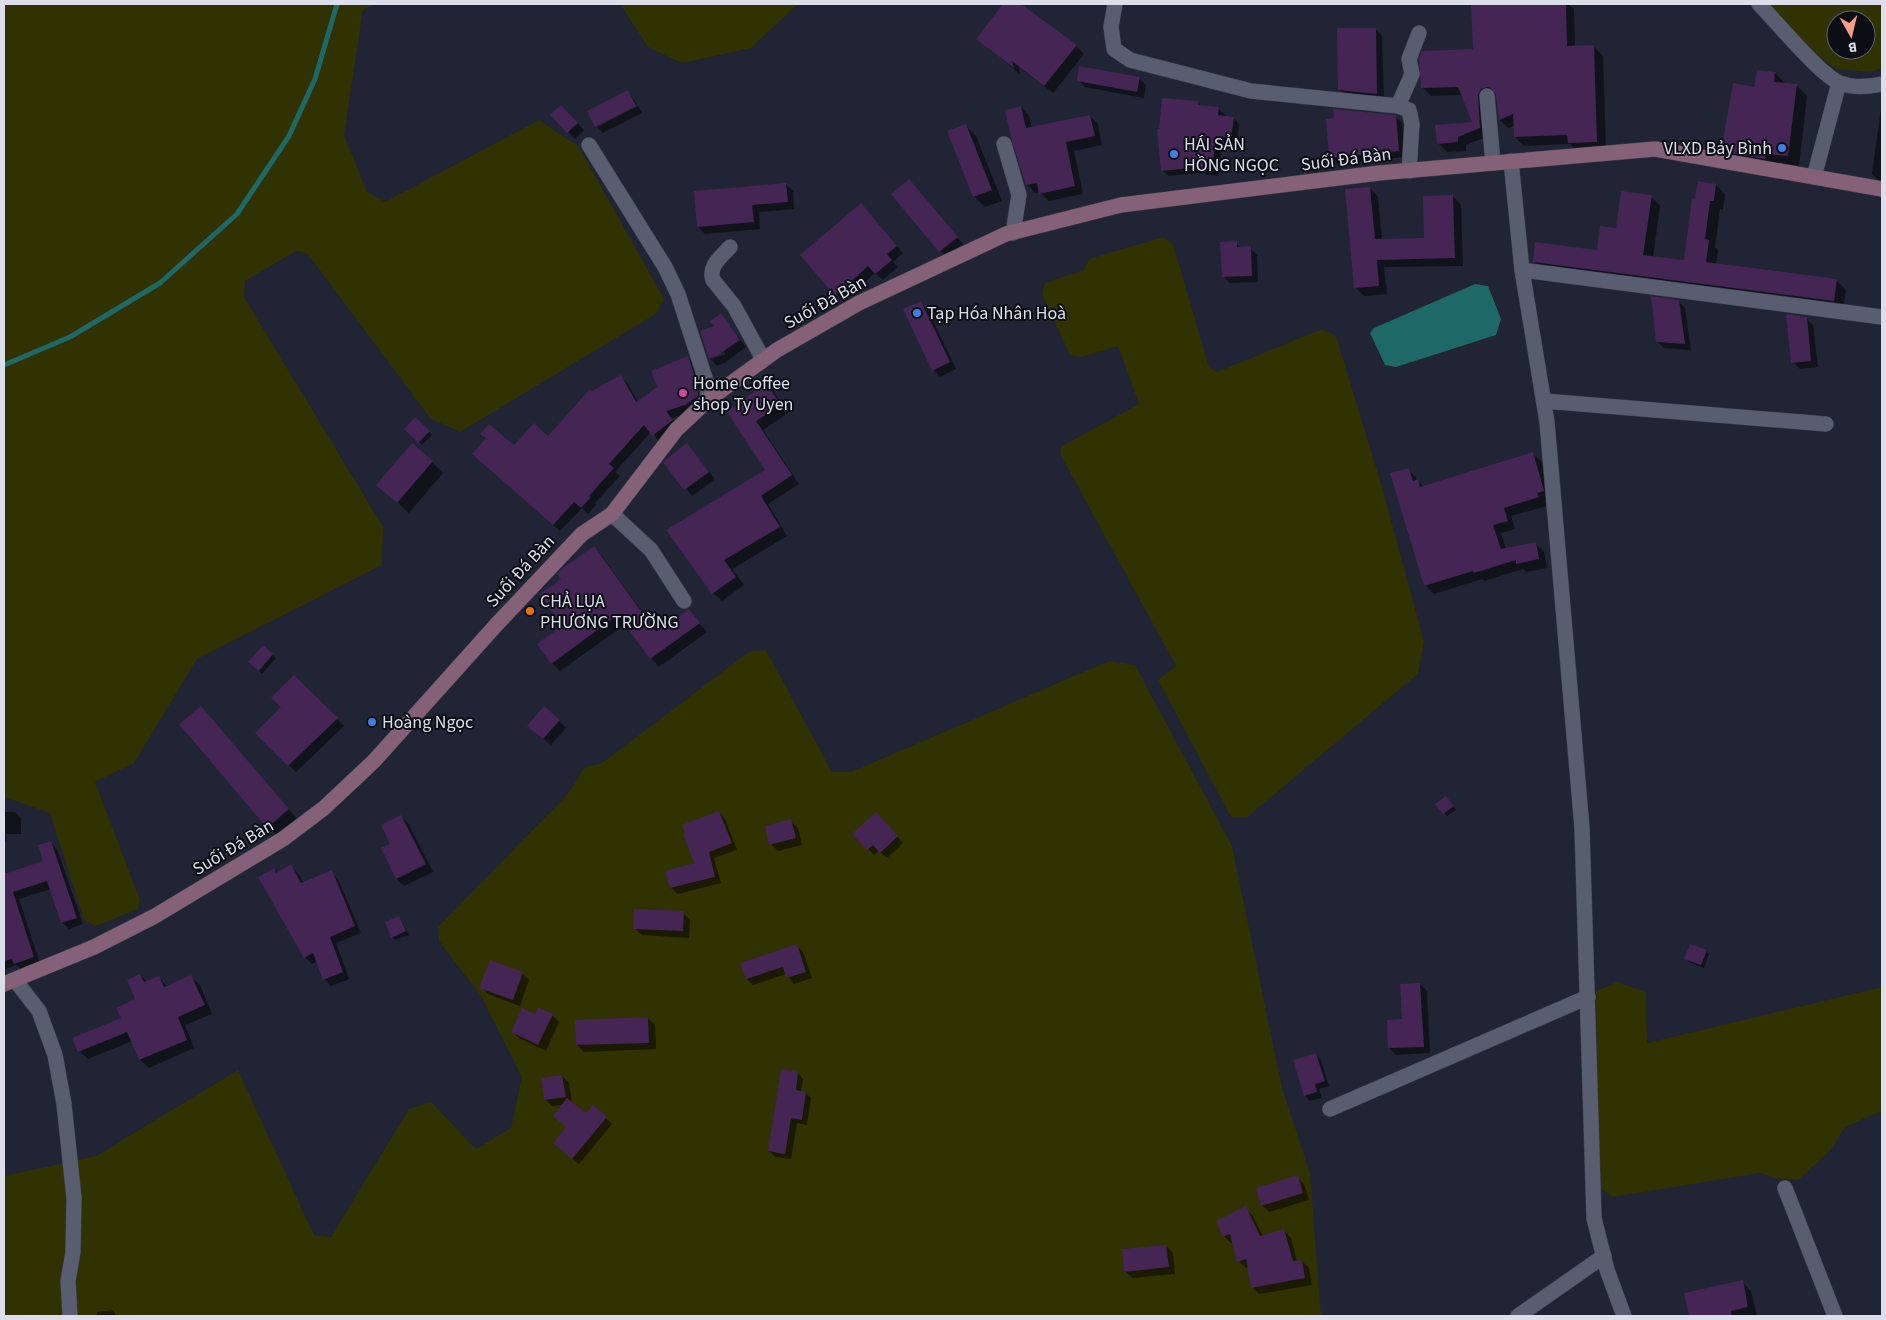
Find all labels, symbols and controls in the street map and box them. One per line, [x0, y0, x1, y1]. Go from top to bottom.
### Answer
north arrow [1826, 10, 1876, 60]
text: B [1847, 36, 1858, 57]
place label: HÁI SẢN HỒNG NGỌC [1184, 132, 1279, 178]
place label: VLXD Bảy Bình [1664, 136, 1772, 161]
street label: Suối Đá Bàn [1299, 142, 1393, 177]
marker: VLXD Bảy Bình [1776, 142, 1788, 154]
marker: HÁI SẢN HỒNG NGỌC [1168, 148, 1180, 160]
street label: Suối Đá Bàn [779, 269, 871, 335]
place label: Tạp Hóa Nhân Hoà [927, 301, 1066, 326]
marker: Tạp Hóa Nhân Hoà [911, 307, 923, 319]
place label: Home Coffee shop Ty Uyen [693, 371, 793, 417]
marker: Home Coffee shop Ty Uyen [677, 387, 689, 399]
street label: Suối Đá Bàn [480, 530, 560, 613]
place label: CHẢ LỤA PHƯƠNG TRƯỜNG [540, 589, 679, 635]
marker: CHẢ LỤA PHƯƠNG TRƯỜNG [524, 605, 536, 617]
place label: Hoàng Ngọc [382, 710, 473, 735]
marker: Hoàng Ngọc [366, 716, 378, 728]
street label: Suối Đá Bàn [188, 813, 279, 882]

